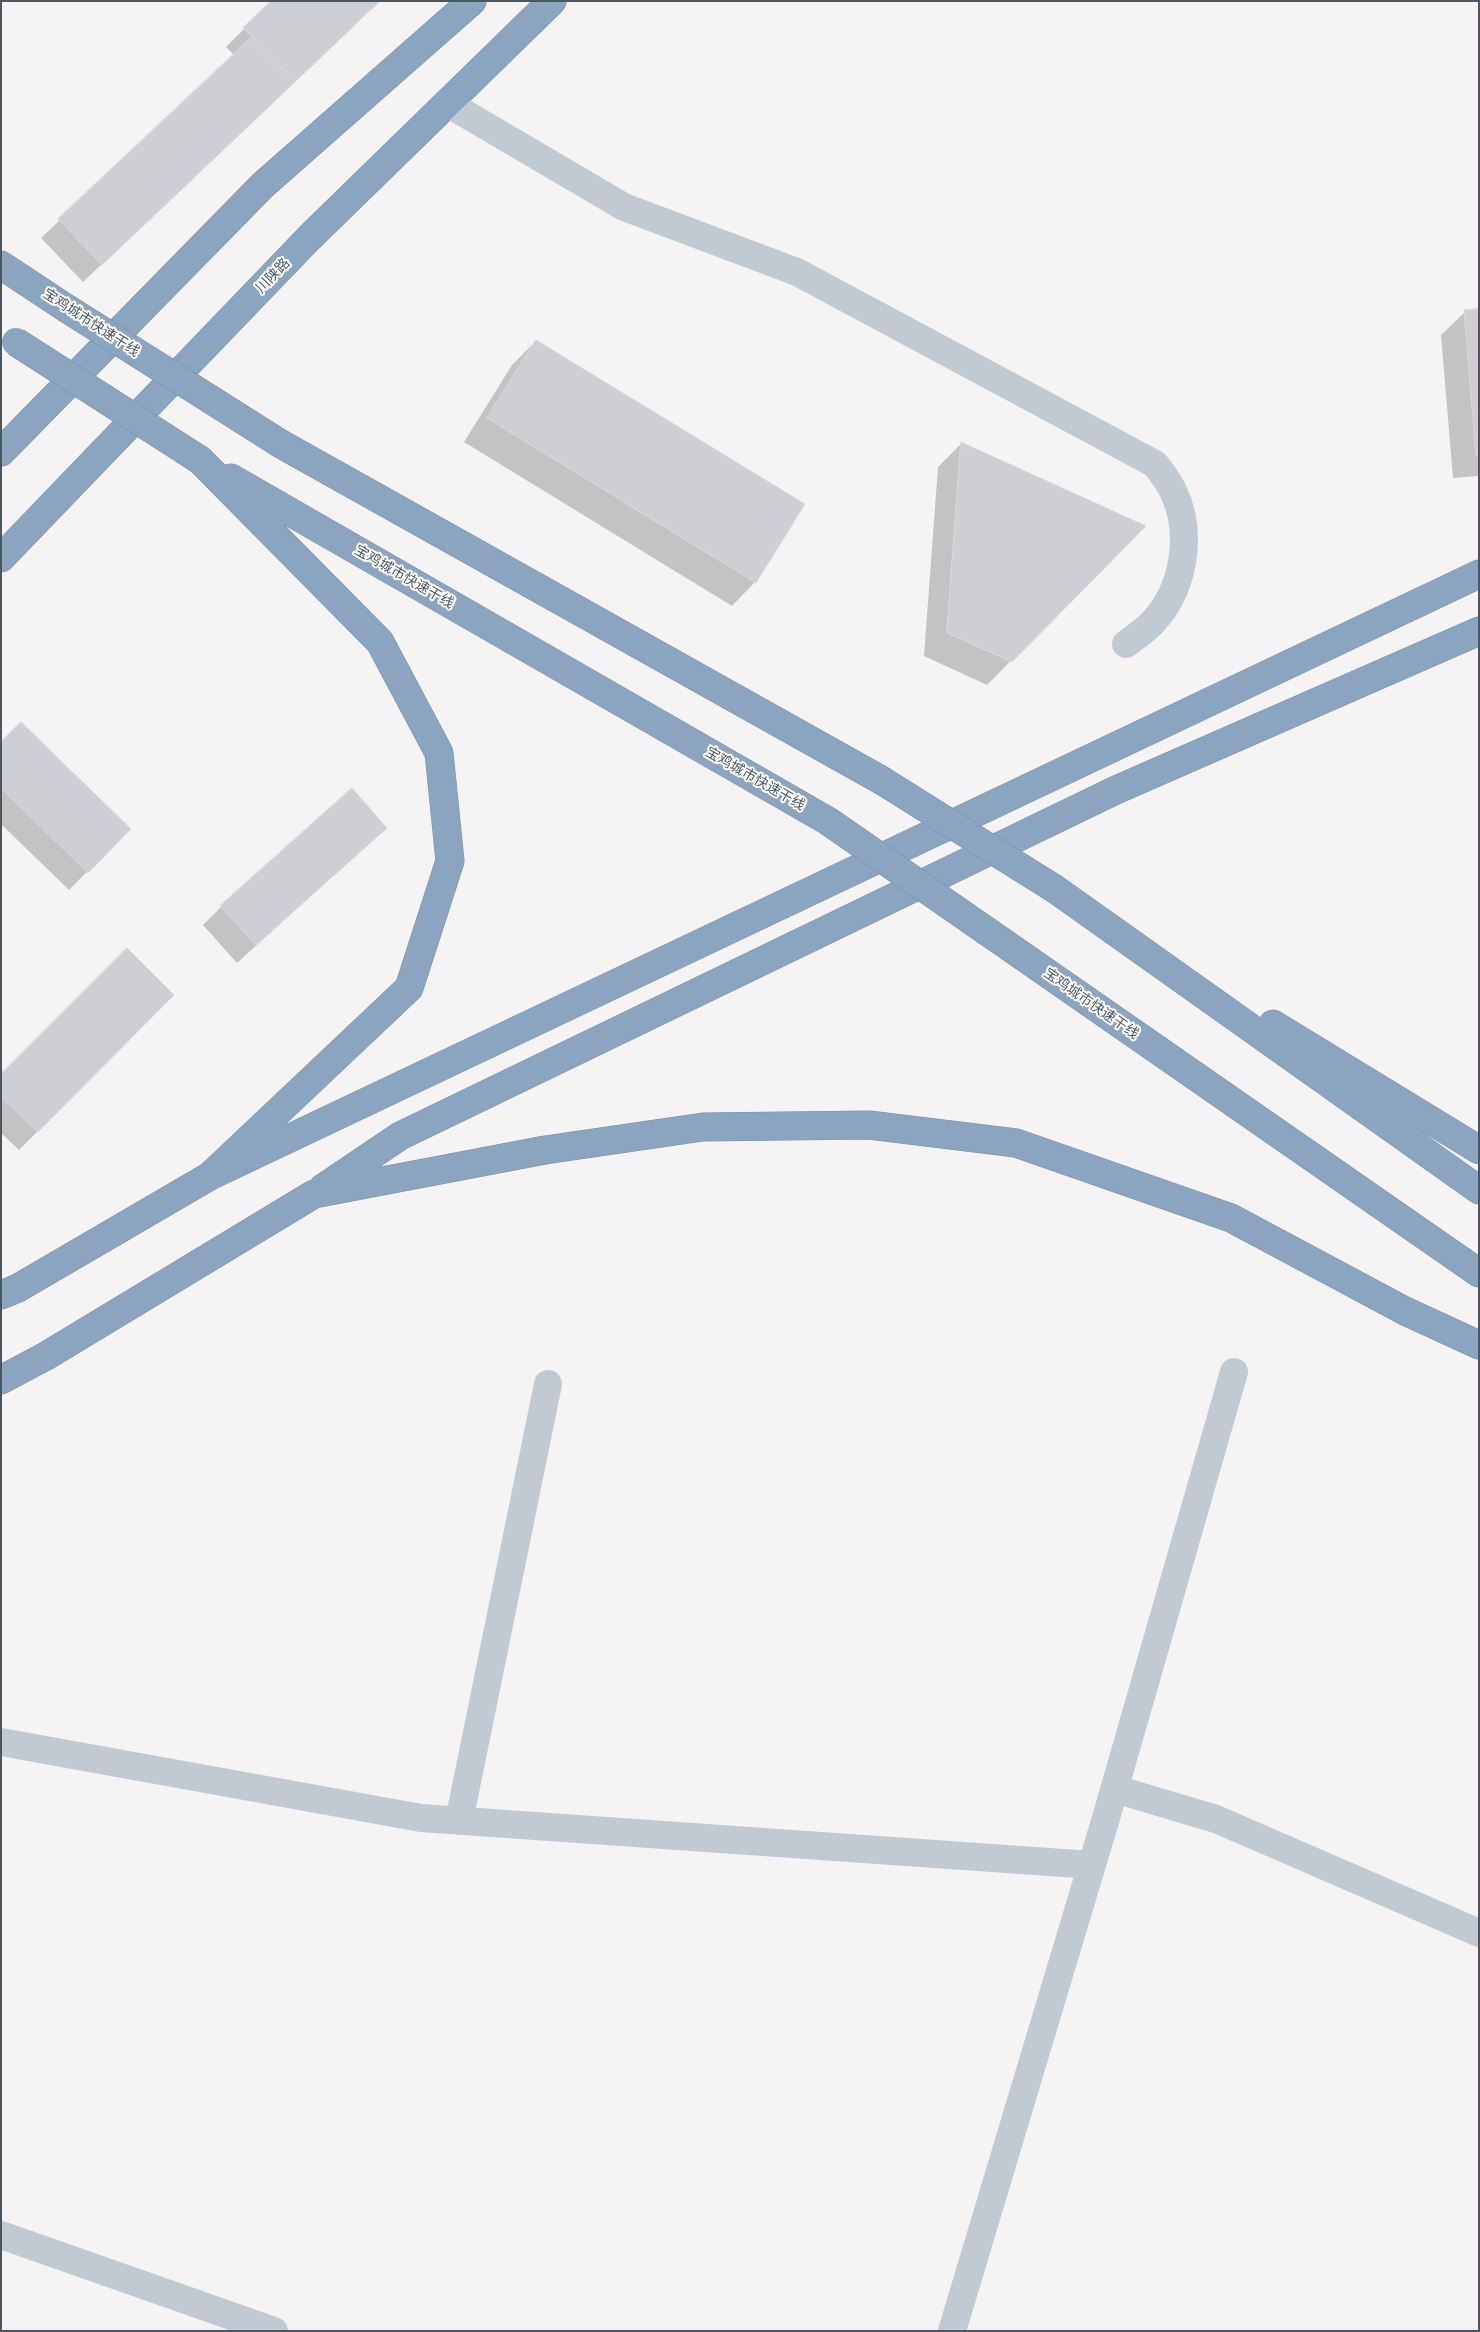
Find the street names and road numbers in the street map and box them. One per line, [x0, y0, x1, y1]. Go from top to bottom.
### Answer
street label: 川陕路 [252, 255, 294, 297]
street label: 宝鸡城市快速干线 [39, 285, 143, 361]
street label: 宝鸡城市快速干线 [351, 542, 457, 612]
street label: 宝鸡城市快速干线 [702, 744, 808, 814]
street label: 宝鸡城市快速干线 [1040, 965, 1142, 1043]

